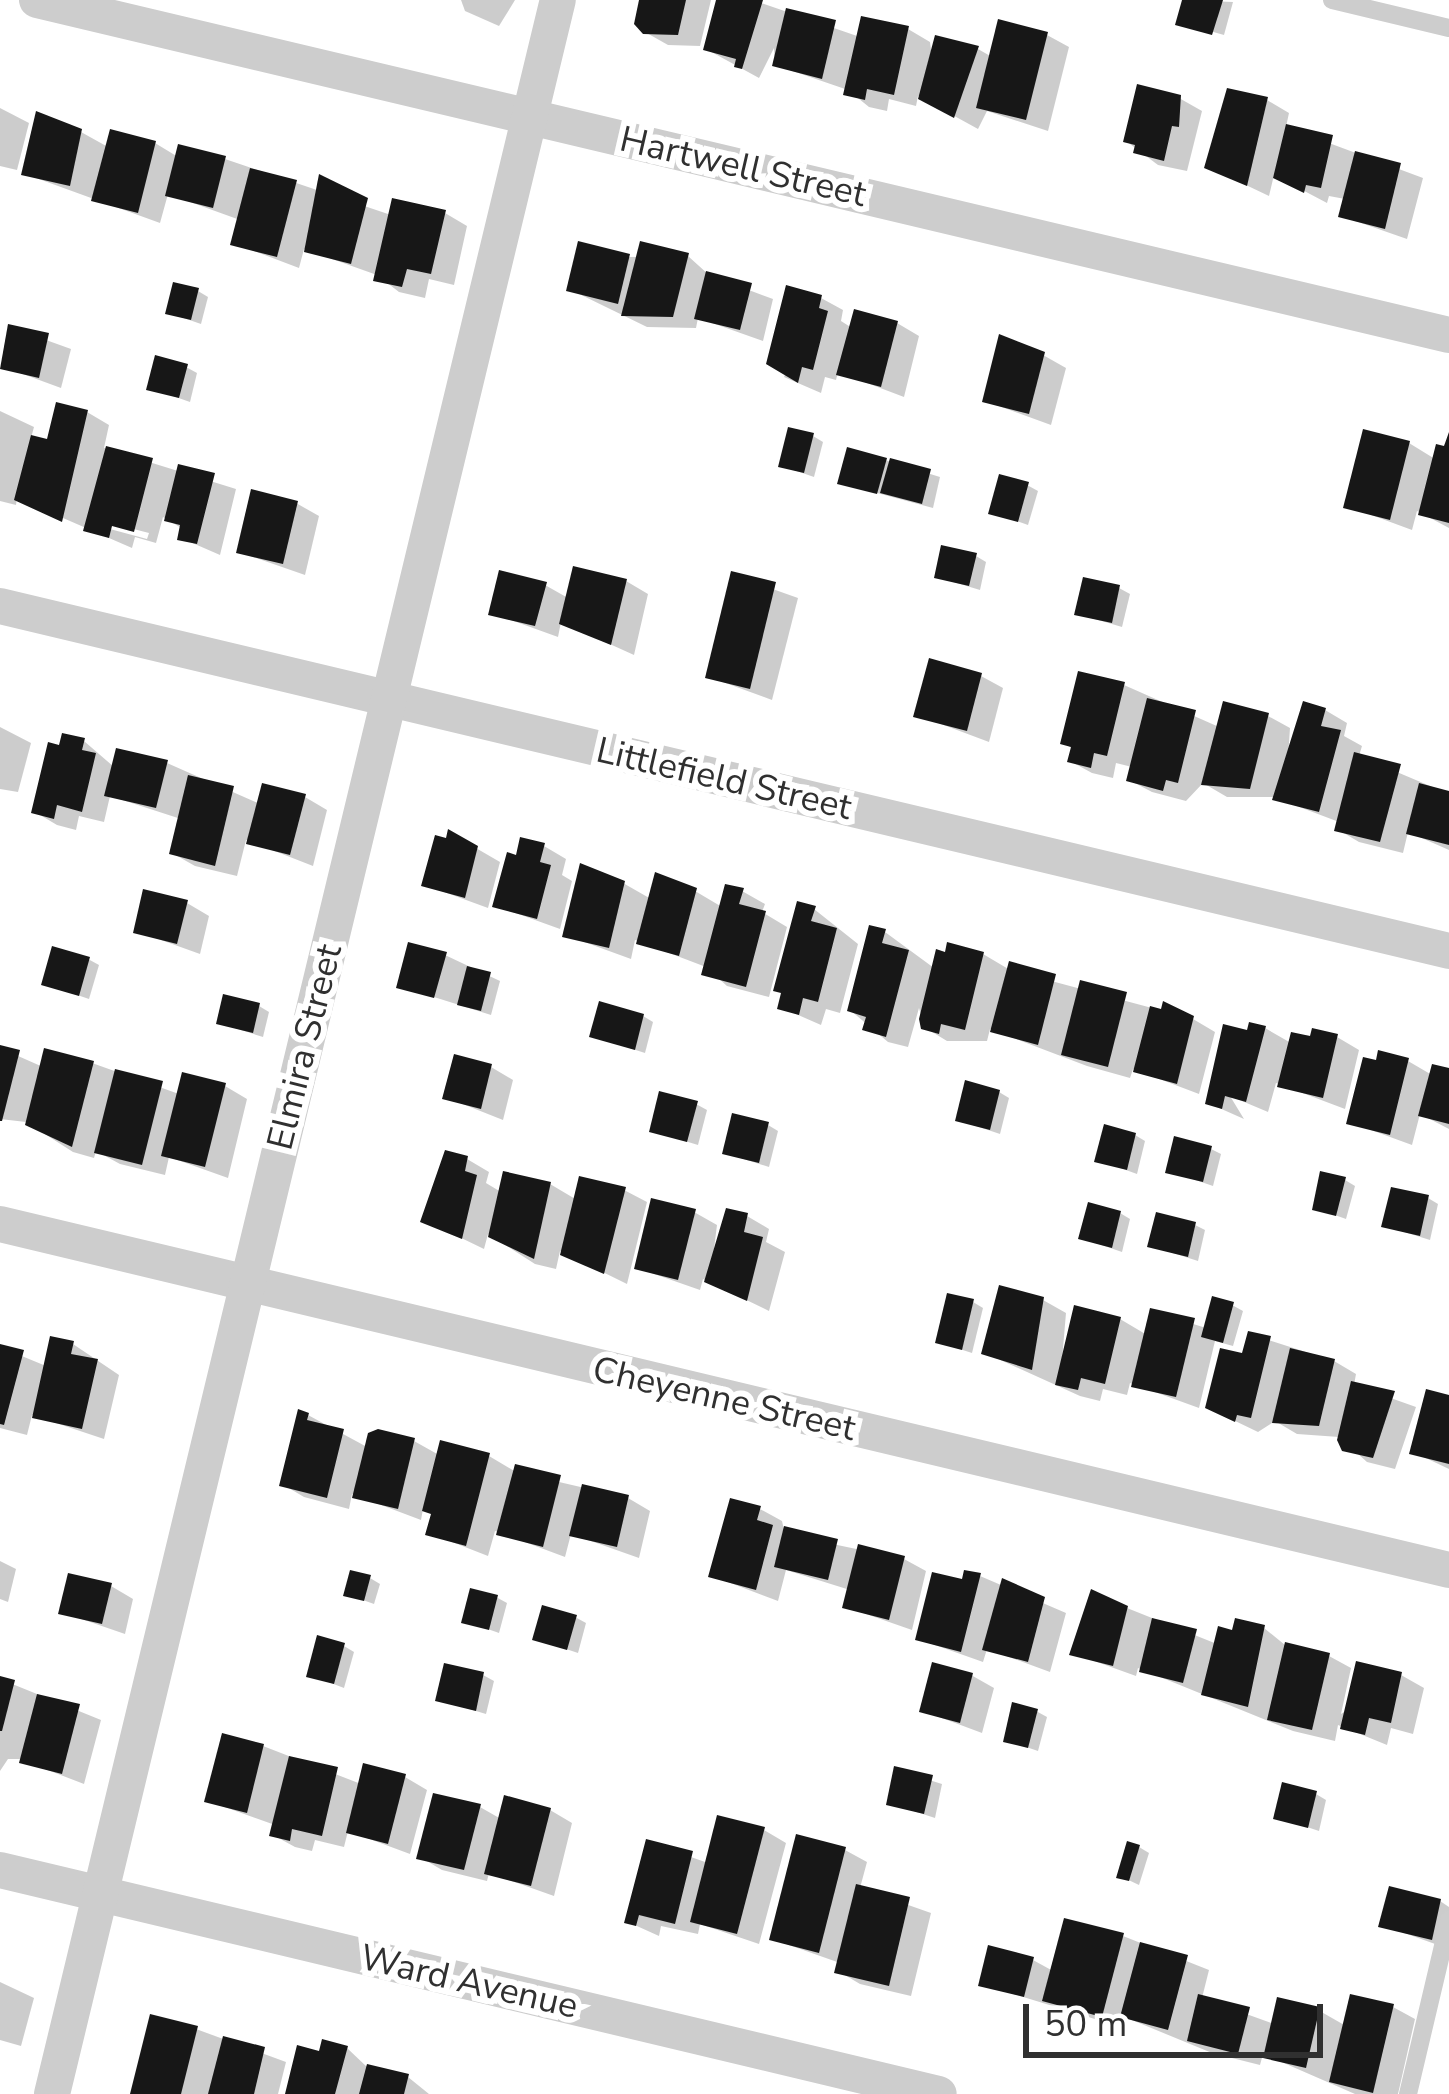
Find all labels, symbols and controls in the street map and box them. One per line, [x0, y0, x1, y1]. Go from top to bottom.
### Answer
street label: Hartwell Street [616, 118, 870, 216]
street label: Littlefield Street [592, 729, 856, 829]
street label: Elmira Street [259, 940, 351, 1154]
street label: Cheyenne Street [588, 1348, 860, 1450]
street label: Ward Avenue [356, 1936, 582, 2028]
scale bar [1029, 1980, 1329, 2054]
text: 50 m [1044, 2000, 1127, 2049]

